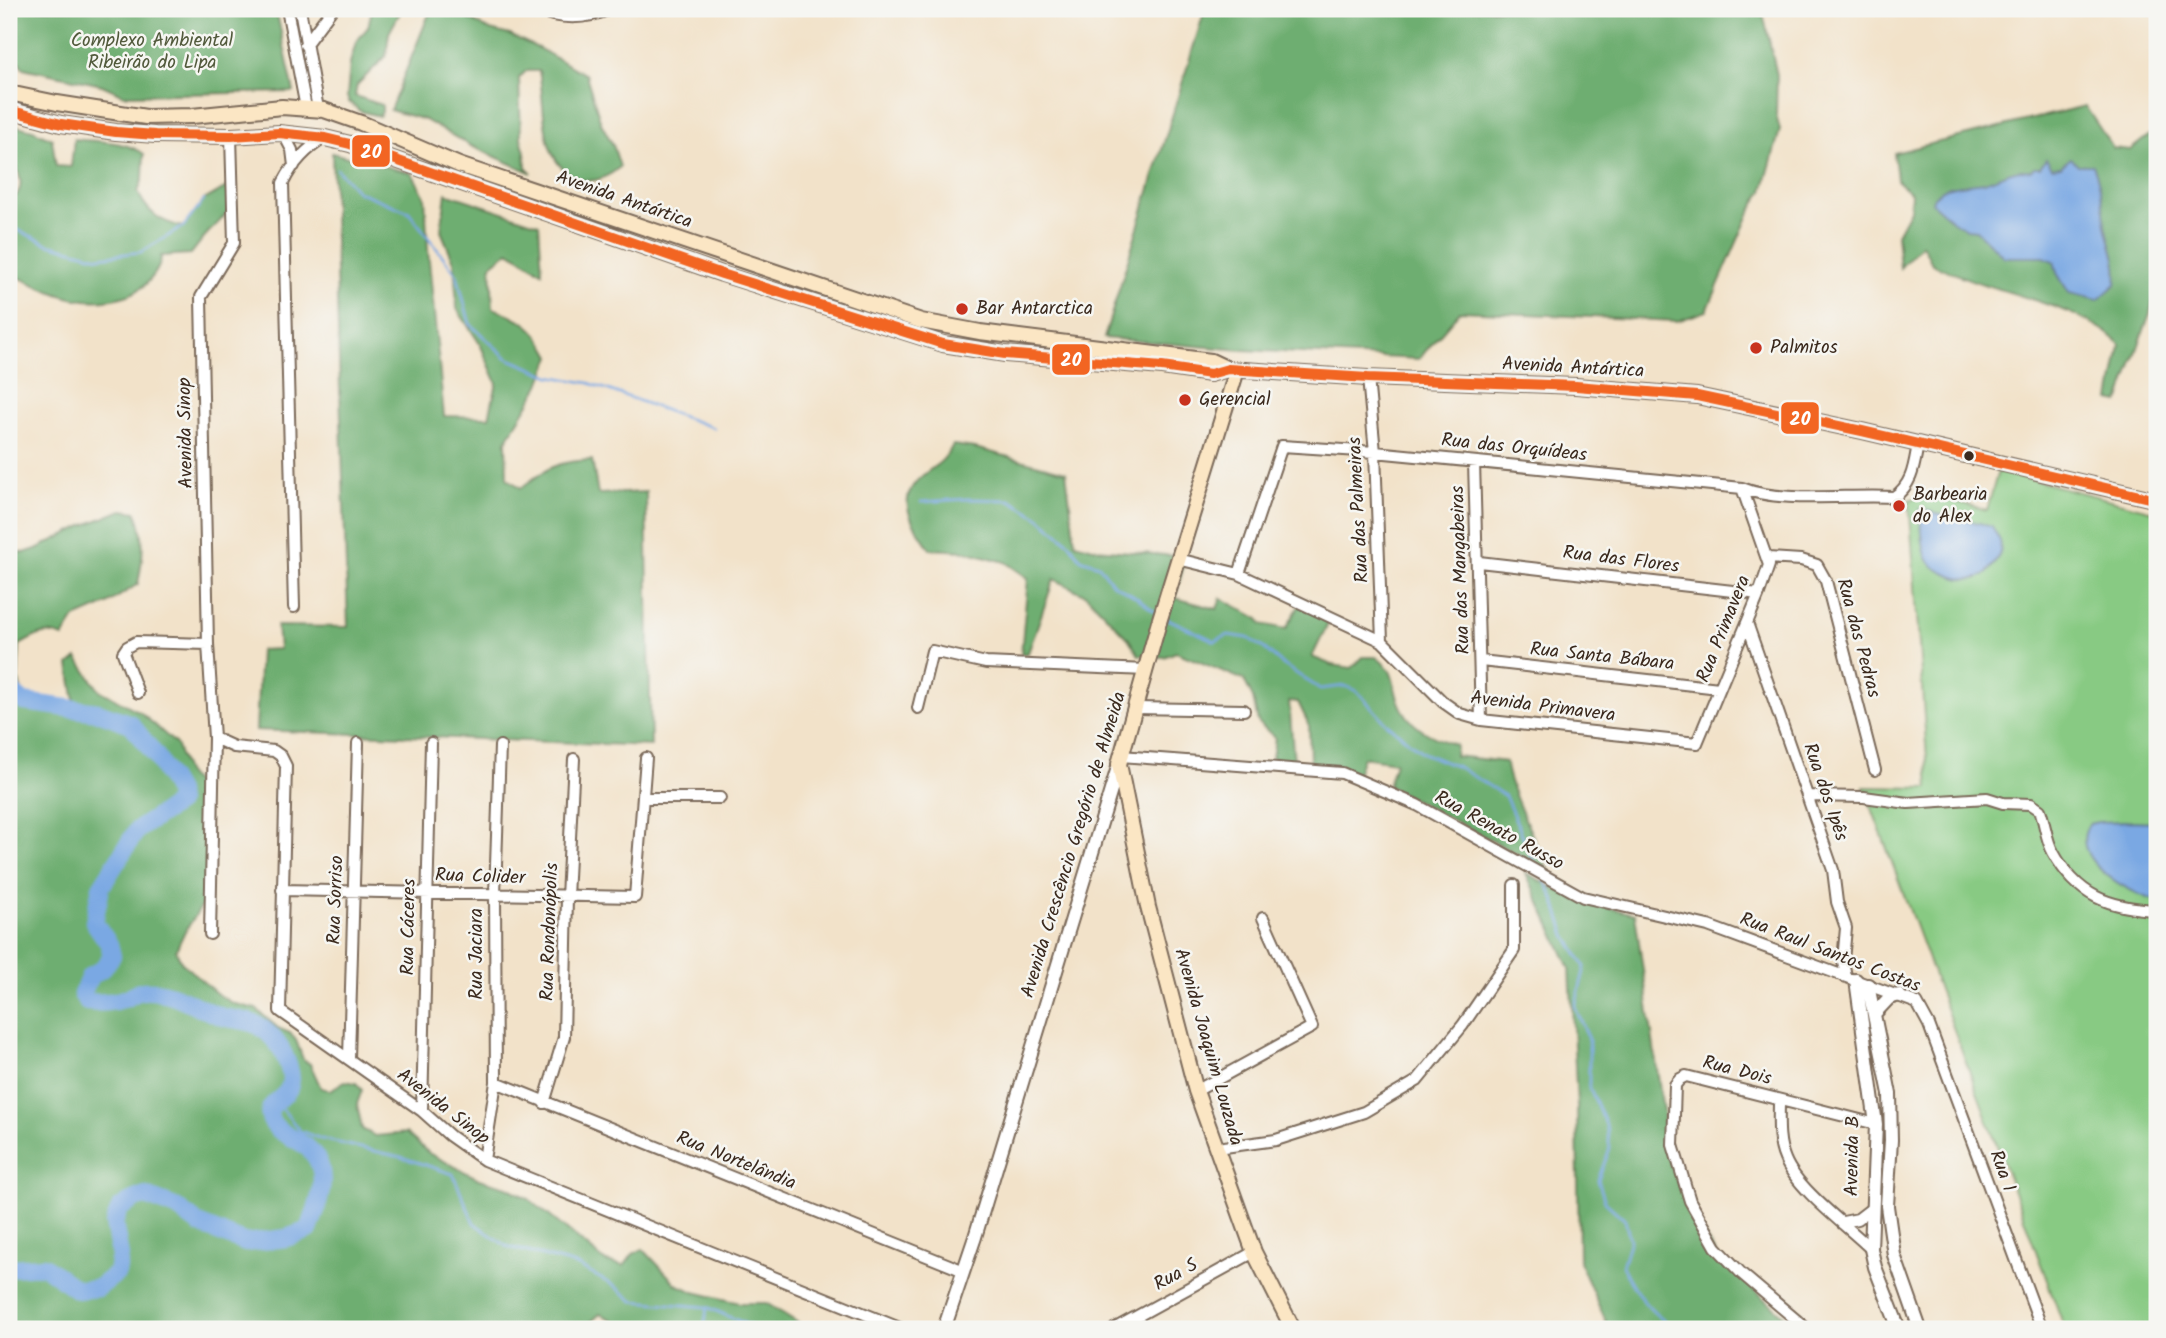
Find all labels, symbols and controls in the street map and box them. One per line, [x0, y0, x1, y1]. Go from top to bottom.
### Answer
park label: Complexo Ambiental Ribeirão do Lipa [71, 26, 234, 78]
line badge: 20 [351, 134, 391, 168]
text: 20 [361, 138, 382, 168]
street label: Avenida Antártica [552, 163, 696, 237]
place label: Bar Antarctica [976, 294, 1093, 324]
marker: Bar Antarctica [954, 301, 970, 317]
place label: Palmitos [1770, 333, 1838, 363]
marker: Palmitos [1748, 340, 1764, 356]
line badge: 20 [1051, 343, 1091, 376]
text: 20 [1061, 346, 1082, 376]
street label: Avenida Antártica [1501, 349, 1645, 387]
street label: Avenida Sinop [170, 377, 202, 489]
place label: Gerencial [1199, 385, 1271, 415]
marker: Gerencial [1177, 392, 1193, 408]
line badge: 20 [1780, 401, 1820, 435]
text: 20 [1790, 405, 1811, 435]
street label: Rua das Orquídeas [1440, 425, 1588, 471]
street label: Rua das Palmeiras [1340, 436, 1378, 584]
unlabelled marker [1962, 449, 1976, 463]
place label: Barbearia do Alex [1913, 480, 1987, 532]
street label: Rua das Mangabeiras [1443, 485, 1479, 655]
marker: Barbearia do Alex [1891, 498, 1907, 514]
street label: Rua das Flores [1561, 538, 1681, 582]
street label: Rua Primavera [1689, 571, 1759, 687]
street label: Rua das Pedras [1828, 575, 1888, 701]
street label: Rua Santa Bábara [1528, 635, 1676, 679]
street label: Avenida Primavera [1469, 683, 1617, 731]
street label: Avenida Crescêncio Gregório de Almeida [1013, 688, 1135, 1002]
street label: Rua dos Ipês [1794, 739, 1856, 845]
street label: Rua Renato Russo [1429, 783, 1569, 879]
street label: Rua Sorriso [319, 855, 353, 945]
street label: Rua Colider [434, 860, 527, 894]
street label: Rua Rondonópolis [533, 862, 567, 1002]
street label: Rua Cáceres [393, 878, 425, 976]
street label: Rua Raul Santos Costas [1735, 905, 1925, 1001]
street label: Rua Jaciara [462, 908, 492, 1000]
street label: Avenida Joaquim Louzada [1165, 945, 1251, 1149]
street label: Rua Dois [1699, 1048, 1775, 1094]
street label: Avenida Sinop [390, 1061, 496, 1153]
street label: Avenida B [1837, 1115, 1869, 1197]
street label: Rua Nortelândia [671, 1123, 801, 1199]
street label: Rua 1 [1981, 1146, 2023, 1196]
street label: Rua S [1148, 1251, 1204, 1299]

